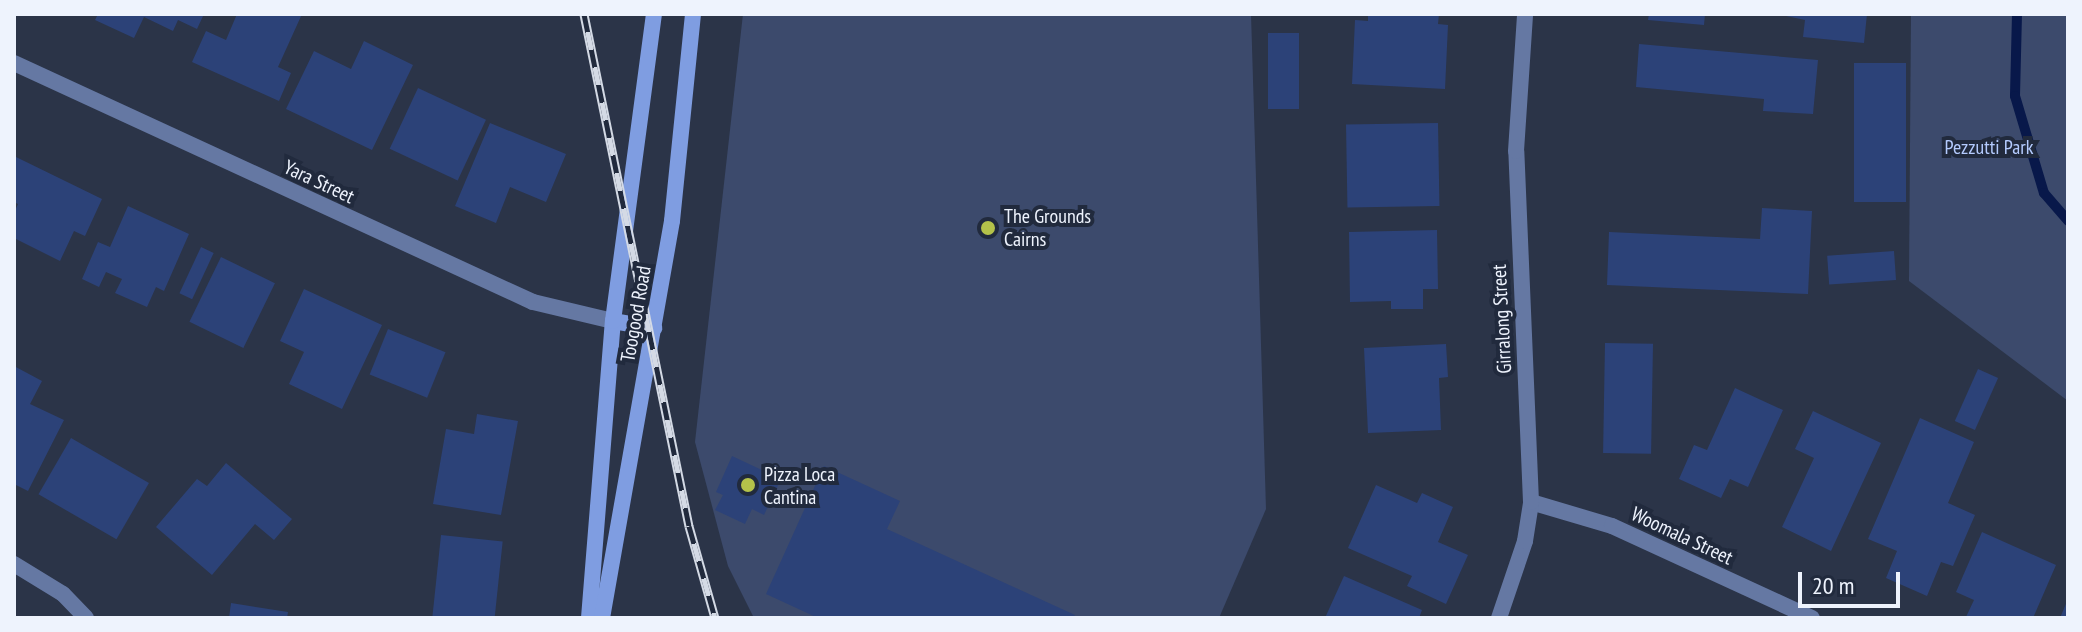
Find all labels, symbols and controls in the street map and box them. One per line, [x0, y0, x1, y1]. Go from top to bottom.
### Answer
park label: Pezzutti Park [1945, 135, 2033, 159]
street label: Yara Street [280, 155, 358, 209]
place label: The Grounds Cairns [1004, 204, 1091, 251]
marker: The Grounds Cairns [979, 219, 997, 237]
street label: Toogood Road [616, 264, 656, 364]
street label: Girralong Street [1487, 264, 1517, 374]
place label: Pizza Loca Cantina [764, 462, 835, 509]
marker: Pizza Loca Cantina [739, 476, 757, 494]
street label: Woomala Street [1627, 502, 1737, 570]
scale bar [1802, 556, 1904, 606]
text: 20 m [1812, 570, 1854, 601]

